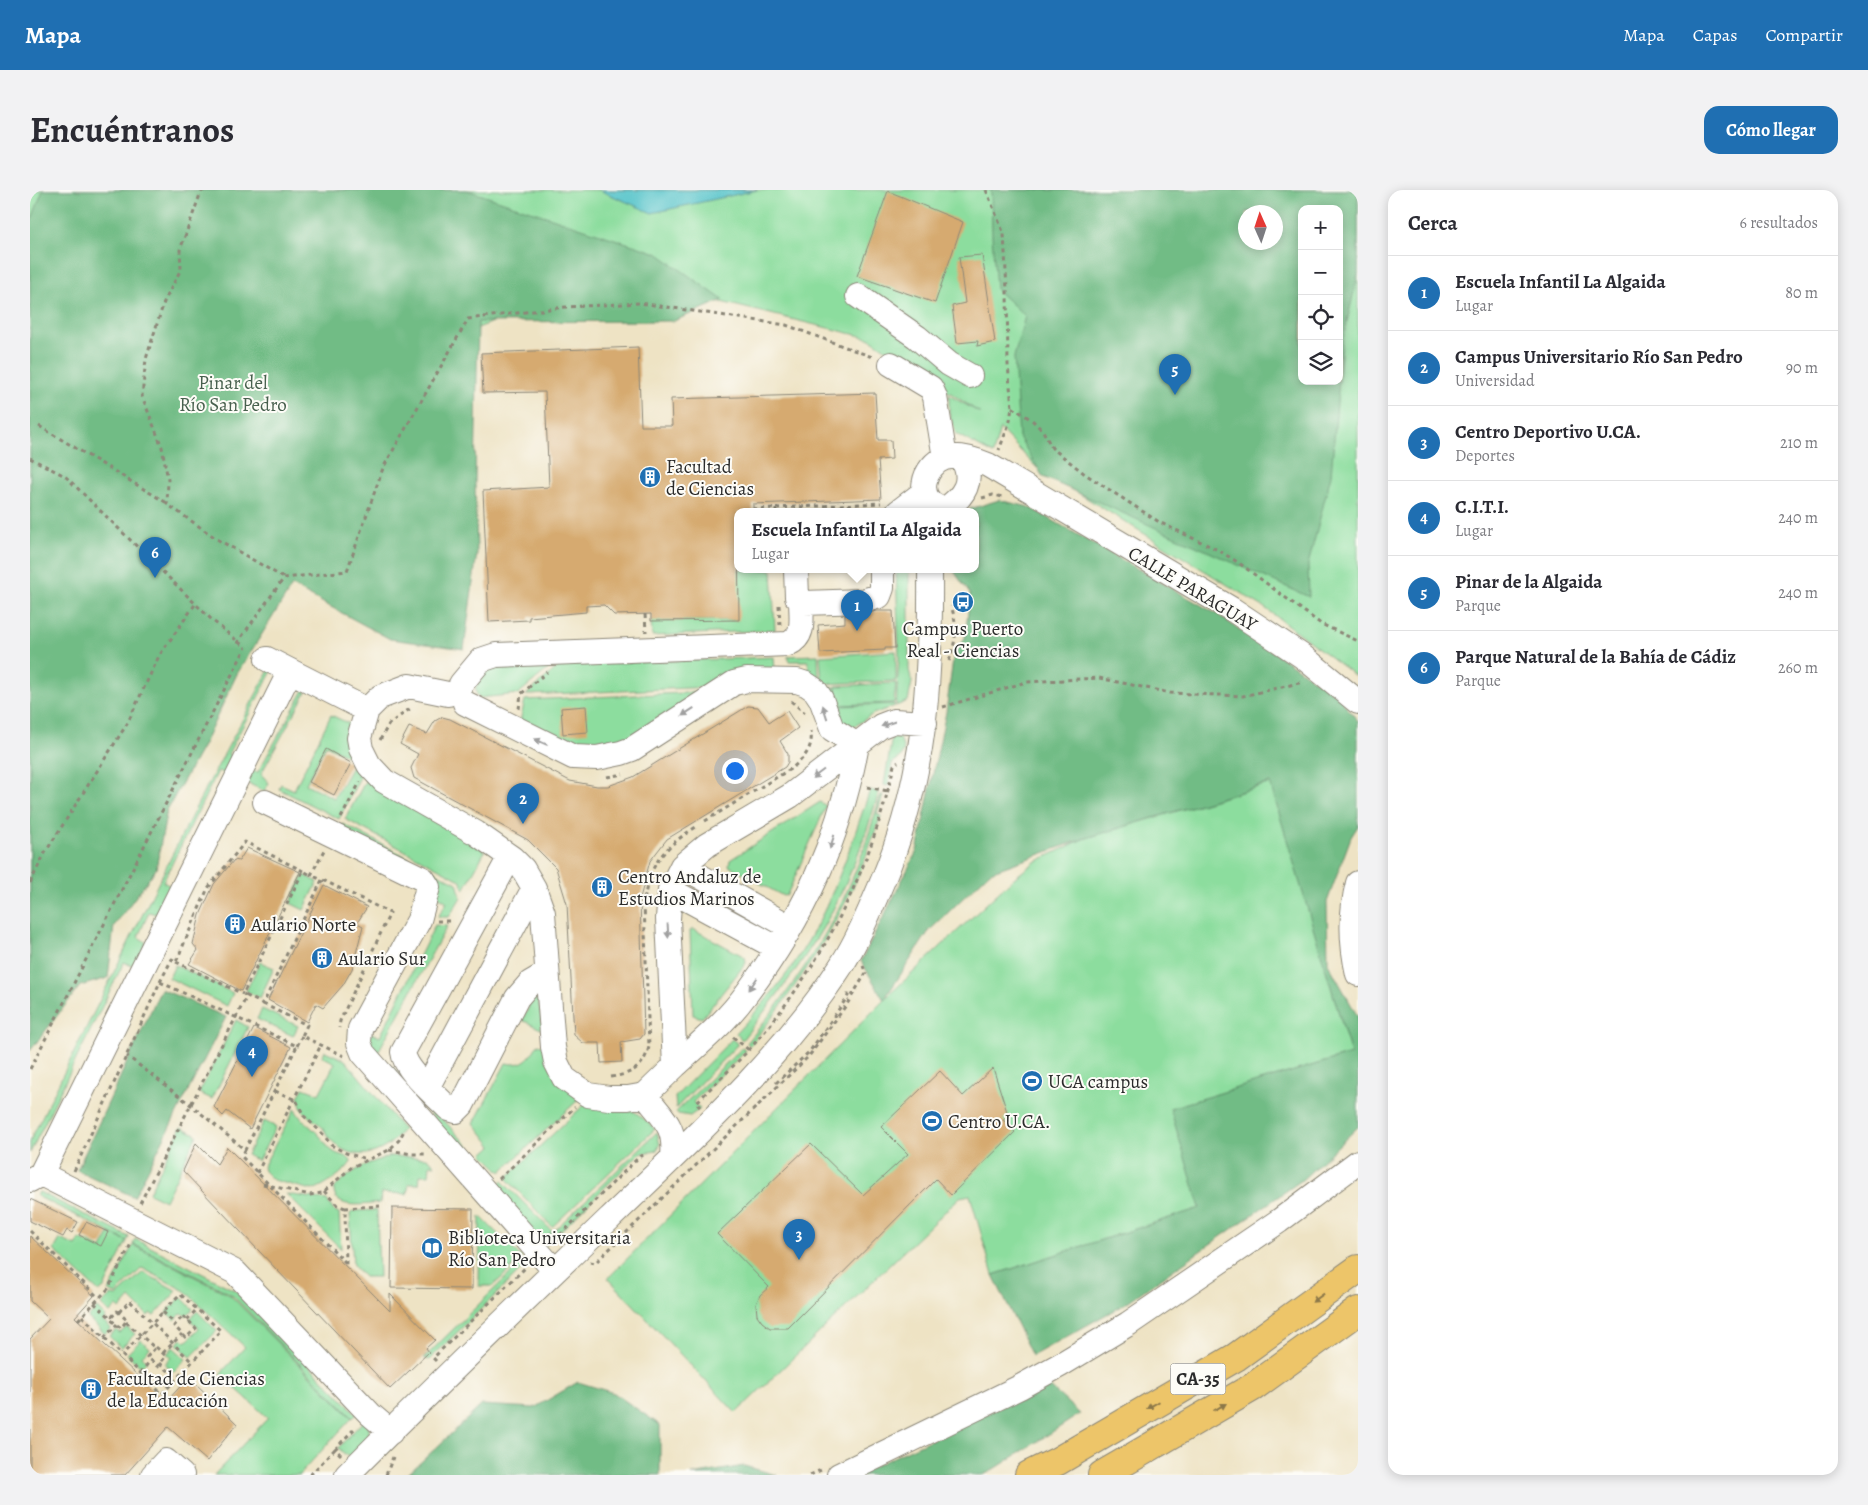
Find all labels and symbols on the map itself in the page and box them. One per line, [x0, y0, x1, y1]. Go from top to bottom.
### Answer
north arrow [1238, 205, 1283, 250]
pin: 5 [1159, 354, 1191, 395]
park label: Pinar del Río San Pedro [179, 370, 287, 418]
place label: Facultad de Ciencias [666, 454, 754, 502]
building icon: Facultad de Ciencias [638, 465, 662, 489]
pin: 6 [139, 537, 171, 578]
street label: CALLE PARAGUAY [1123, 540, 1262, 638]
pin: 1 [841, 590, 873, 631]
bus stop icon: Campus Puerto Real - Ciencias [951, 590, 975, 614]
place label: Campus Puerto Real - Ciencias [903, 616, 1023, 664]
one-way arrow [821, 704, 828, 719]
one-way arrow [681, 707, 695, 717]
one-way arrow [880, 720, 895, 728]
one-way arrow [534, 738, 548, 746]
your location [722, 758, 748, 784]
one-way arrow [812, 769, 825, 780]
pin: 2 [507, 783, 539, 824]
one-way arrow [827, 835, 835, 850]
place label: Centro Andaluz de Estudios Marinos [618, 864, 761, 912]
building icon: Centro Andaluz de Estudios Marinos [590, 875, 614, 899]
building icon: Aulario Norte [223, 912, 247, 936]
place label: Aulario Norte [250, 912, 356, 938]
one-way arrow [664, 923, 672, 939]
building icon: Aulario Sur [310, 946, 334, 970]
place label: Aulario Sur [337, 946, 426, 972]
one-way arrow [748, 978, 758, 991]
pin: 4 [236, 1036, 268, 1077]
sports icon: UCA campus [1020, 1069, 1044, 1093]
place label: UCA campus [1048, 1069, 1148, 1095]
sports icon: Centro U.CA. [920, 1109, 944, 1133]
place label: Centro U.CA. [948, 1109, 1051, 1135]
pin: 3 [783, 1219, 815, 1260]
place label: Biblioteca Universitaria Río San Pedro [448, 1225, 631, 1273]
library icon: Biblioteca Universitaria Río San Pedro [420, 1236, 444, 1260]
one-way arrow [1312, 1293, 1325, 1303]
road number: CA-35 [1170, 1364, 1226, 1394]
place label: Facultad de Ciencias de la Educación [107, 1366, 265, 1414]
building icon: Facultad de Ciencias de la Educación [79, 1377, 103, 1401]
one-way arrow [1147, 1401, 1160, 1410]
one-way arrow [1213, 1402, 1226, 1411]

